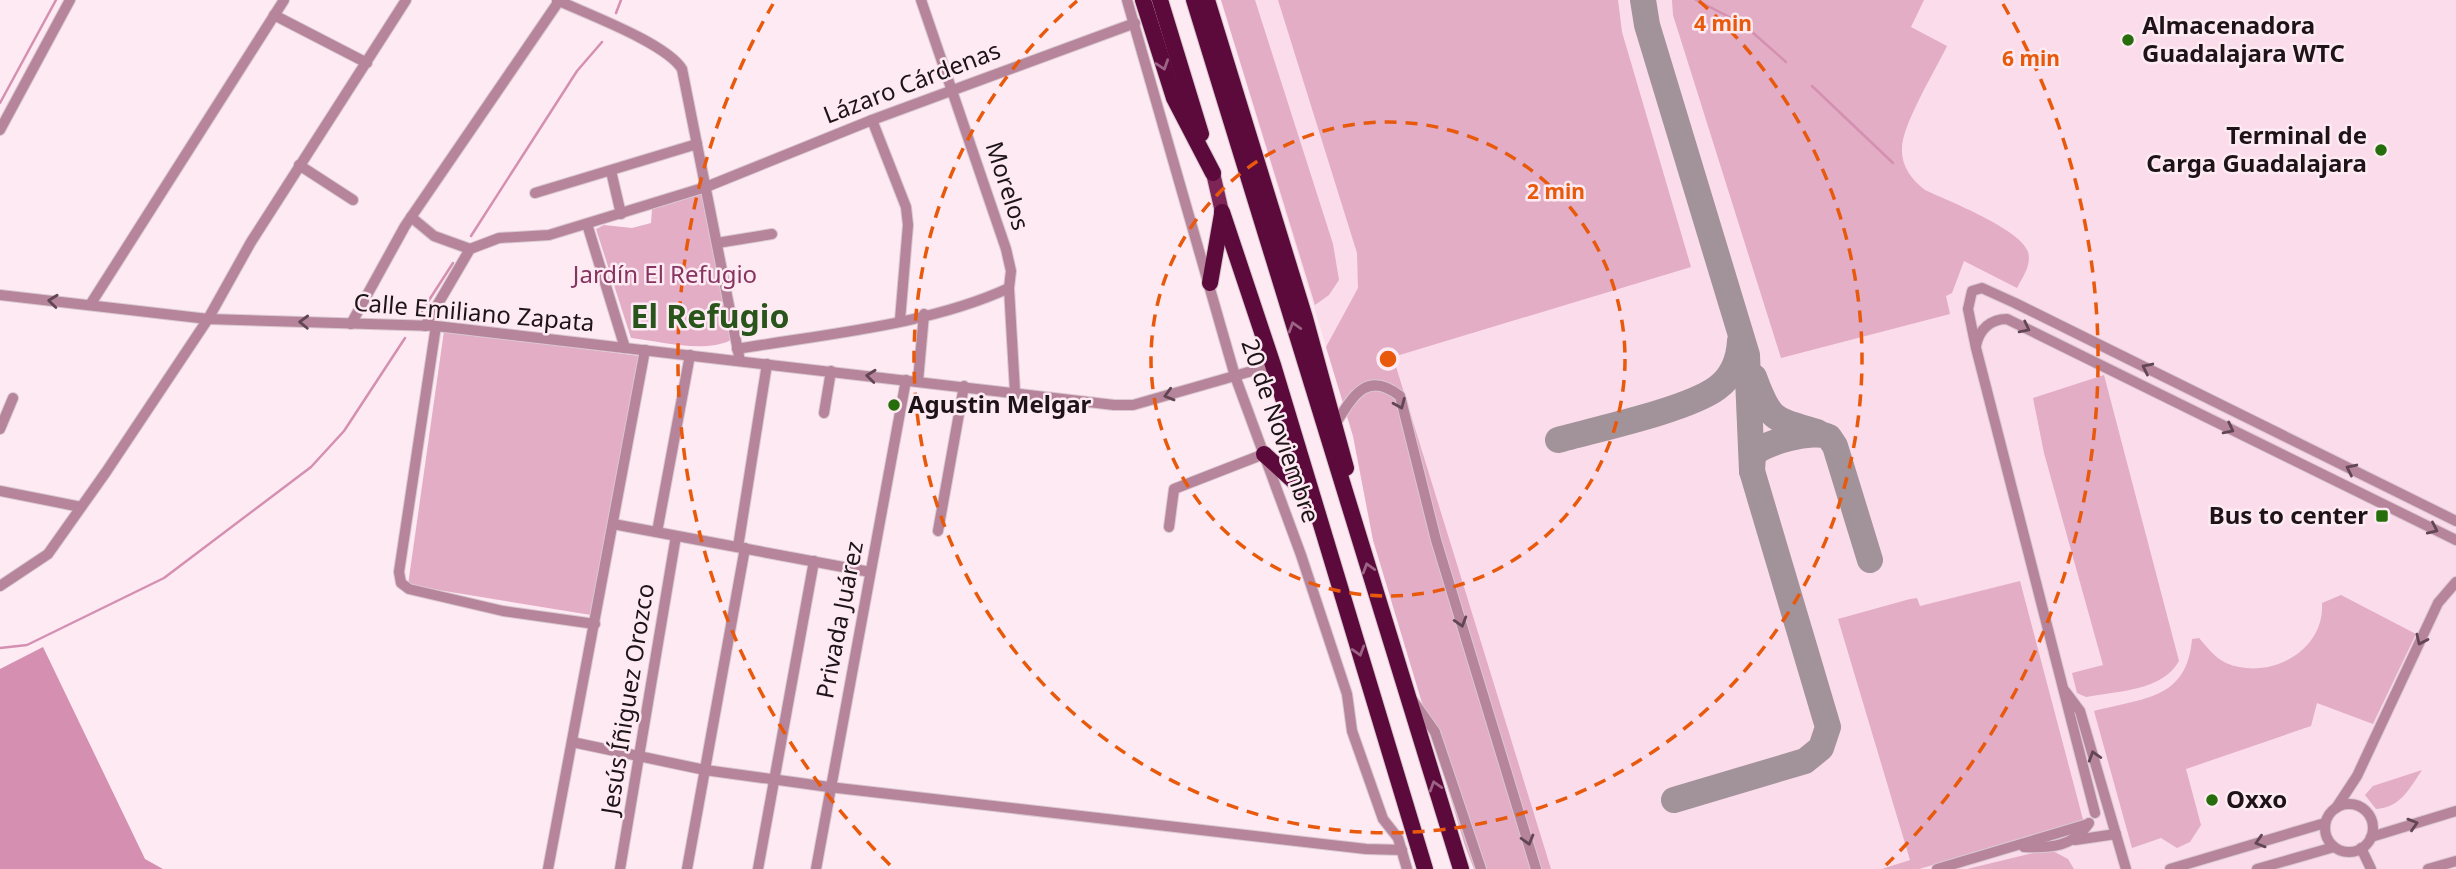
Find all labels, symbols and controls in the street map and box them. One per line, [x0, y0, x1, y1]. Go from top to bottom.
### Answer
place label: Almacenadora Guadalajara WTC [2142, 8, 2345, 69]
text: 4 min [1694, 9, 1752, 37]
marker: Almacenadora Guadalajara WTC [2120, 32, 2136, 48]
street label: Lázaro Cárdenas [818, 33, 1005, 131]
text: 6 min [2002, 44, 2060, 72]
one-way arrow [1155, 59, 1170, 71]
place label: Terminal de Carga Guadalajara [2146, 118, 2367, 179]
street label: Morelos [979, 137, 1038, 234]
marker: Terminal de Carga Guadalajara [2373, 142, 2389, 158]
text: 2 min [1527, 177, 1585, 205]
park label: Jardín El Refugio [571, 257, 757, 290]
street label: Calle Emiliano Zapata [352, 285, 596, 338]
one-way arrow [47, 293, 58, 308]
district label: El Refugio [631, 294, 789, 337]
one-way arrow [298, 315, 309, 330]
one-way arrow [2018, 320, 2030, 334]
one-way arrow [1287, 322, 1302, 334]
street label: 20 de Noviembre [1234, 334, 1328, 527]
centre of rings [1376, 347, 1400, 371]
one-way arrow [2142, 362, 2154, 376]
one-way arrow [865, 368, 877, 383]
place label: Agustin Melgar [908, 387, 1092, 420]
one-way arrow [1163, 387, 1175, 401]
marker: Agustin Melgar [886, 397, 902, 413]
one-way arrow [1392, 397, 1406, 409]
one-way arrow [2222, 421, 2234, 435]
one-way arrow [2346, 463, 2358, 477]
place label: Bus to center [2209, 498, 2368, 531]
marker: Bus to center [2374, 508, 2390, 524]
one-way arrow [2426, 521, 2438, 535]
street label: Privada Juárez [807, 538, 870, 701]
one-way arrow [1361, 563, 1376, 575]
street label: Jesús Íñiguez Orozco [592, 581, 661, 819]
one-way arrow [1452, 616, 1467, 628]
one-way arrow [2415, 633, 2429, 645]
one-way arrow [1350, 645, 1365, 657]
one-way arrow [2087, 751, 2102, 763]
one-way arrow [1429, 780, 1443, 792]
place label: Oxxo [2226, 782, 2287, 815]
marker: Oxxo [2204, 792, 2220, 808]
one-way arrow [2407, 818, 2419, 832]
one-way arrow [1519, 833, 1534, 845]
one-way arrow [2254, 833, 2266, 848]

